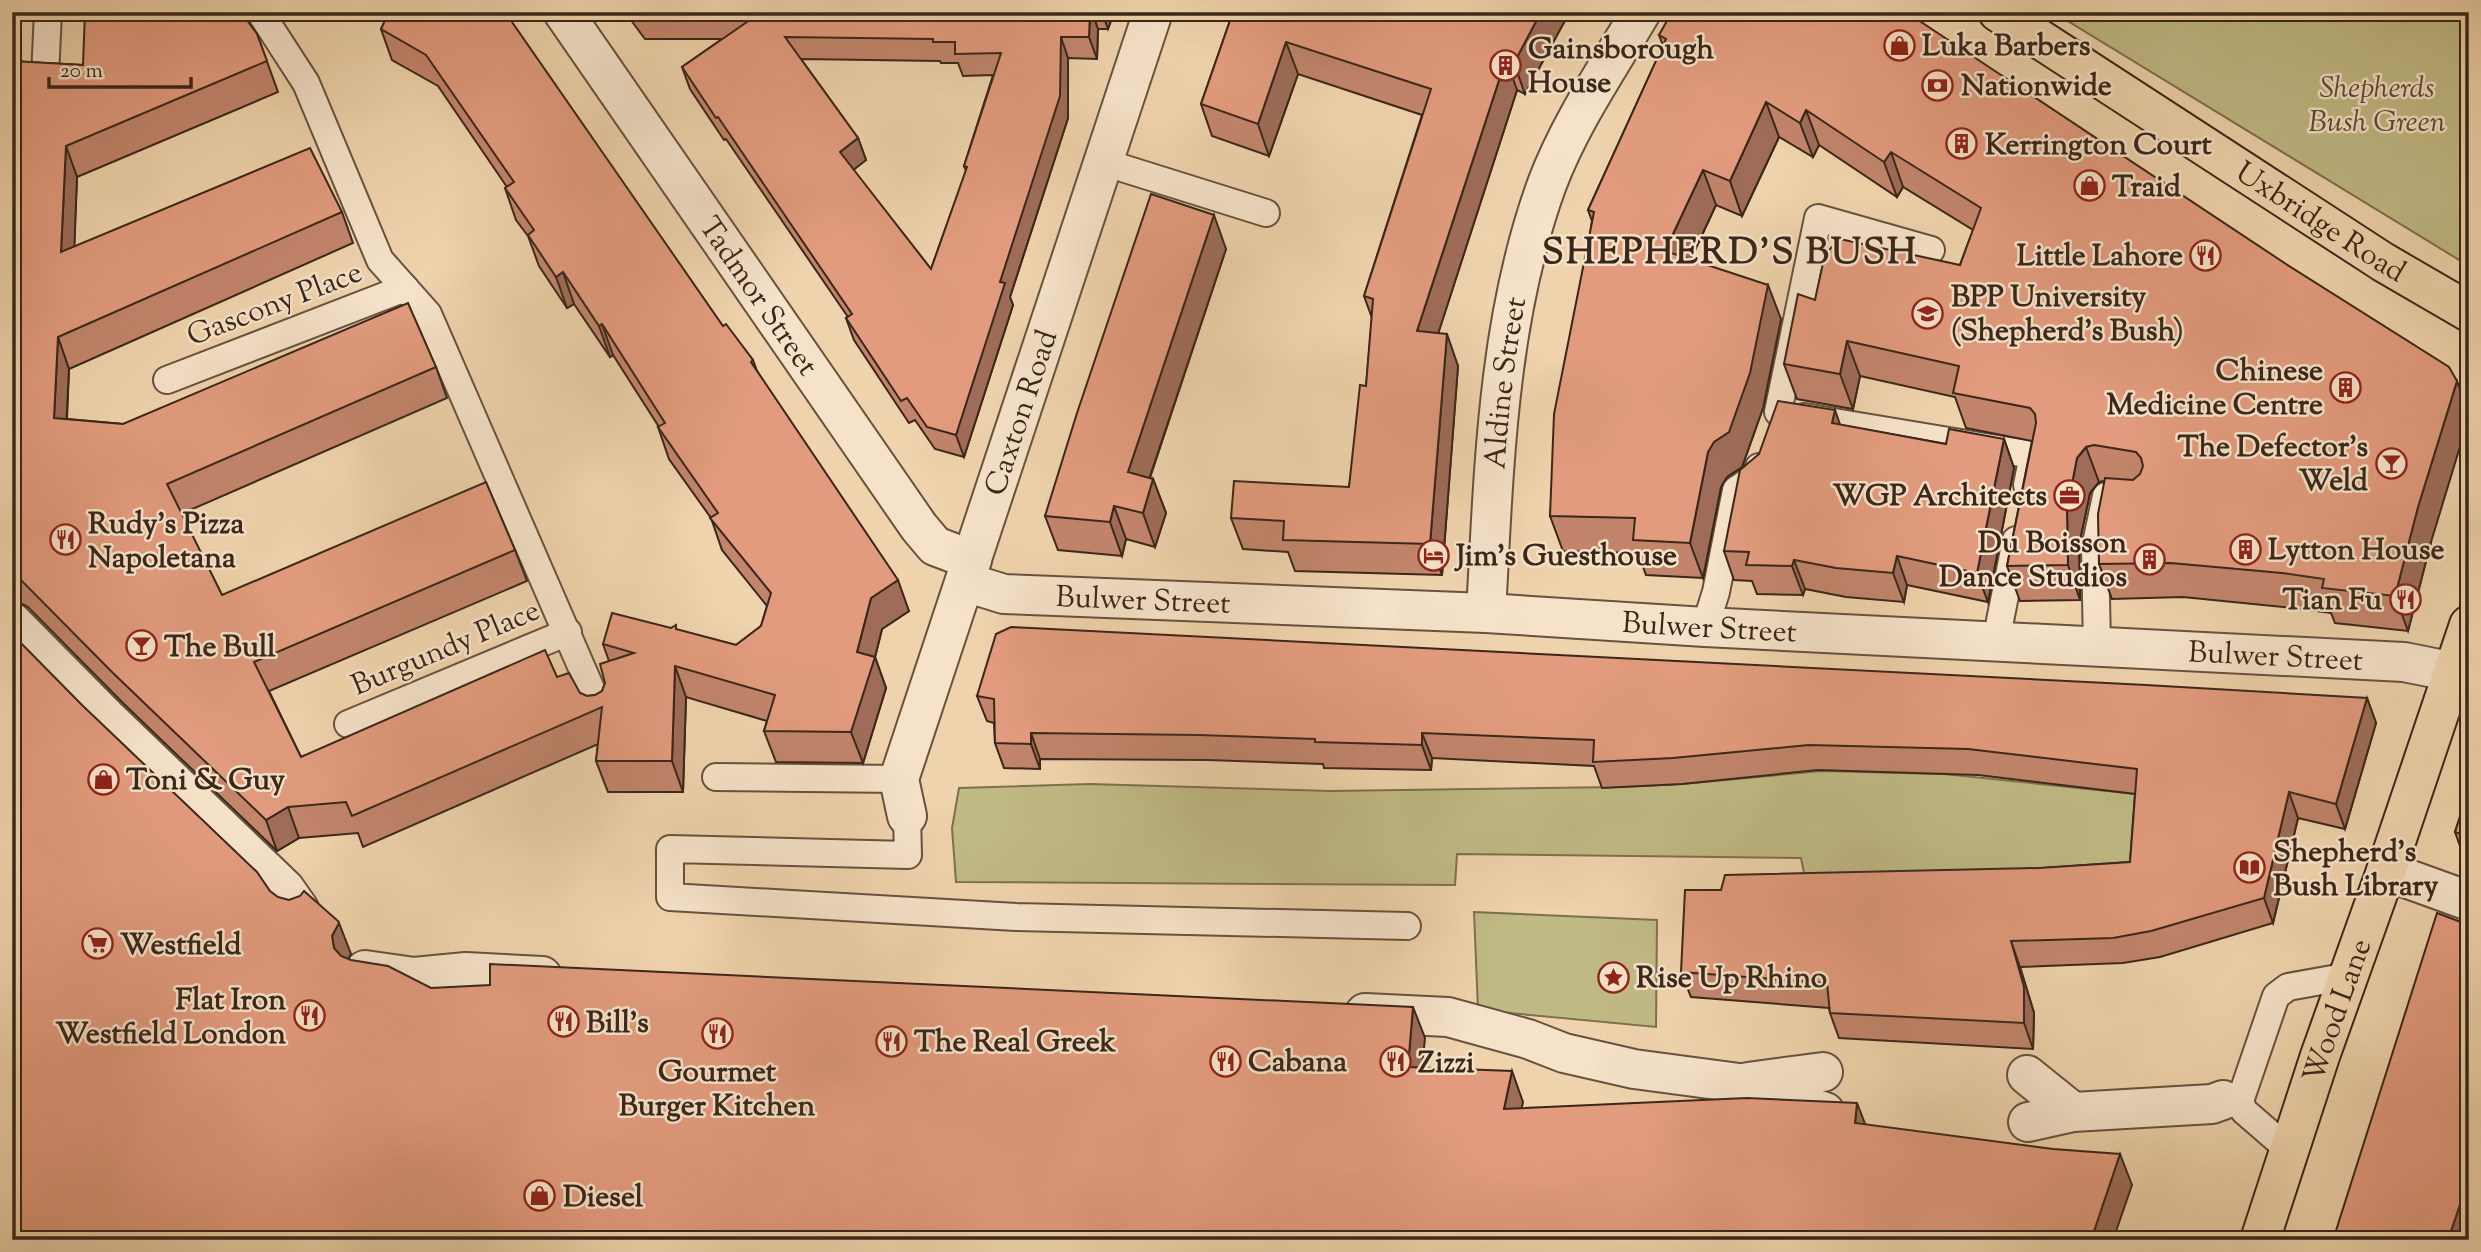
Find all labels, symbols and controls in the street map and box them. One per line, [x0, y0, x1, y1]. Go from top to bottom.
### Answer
place label: Luka Barbers [1922, 26, 2091, 69]
shop icon: Luka Barbers [1882, 28, 1916, 62]
place label: Gainsborough House [1528, 29, 1715, 106]
scale bar [49, 46, 191, 90]
building icon: Gainsborough House [1488, 48, 1522, 82]
text: 20 m [60, 57, 103, 87]
place label: Nationwide [1961, 66, 2112, 109]
bank icon: Nationwide [1921, 68, 1955, 102]
park label: Shepherds Bush Green [2309, 68, 2446, 145]
place label: Kerrington Court [1985, 125, 2213, 168]
building icon: Kerrington Court [1945, 127, 1979, 161]
street label: Uxbridge Road [2226, 153, 2413, 295]
place label: Traid [2112, 167, 2181, 210]
shop icon: Traid [2072, 169, 2106, 203]
street label: Tadmor Street [687, 209, 827, 385]
district label: SHEPHERD'S BUSH [1542, 227, 1918, 281]
place label: Little Lahore [2017, 236, 2183, 279]
restaurant icon: Little Lahore [2189, 238, 2223, 272]
street label: Gascony Place [181, 252, 369, 358]
place label: BPP University (Shepherd's Bush) [1951, 277, 2184, 354]
street label: Aldine Street [1475, 293, 1539, 471]
school or university icon: BPP University (Shepherd's Bush) [1911, 296, 1945, 330]
street label: Caxton Road [975, 325, 1070, 502]
place label: Chinese Medicine Centre [2106, 351, 2323, 428]
building icon: Chinese Medicine Centre [2329, 370, 2363, 404]
place label: The Defector's Weld [2178, 427, 2368, 504]
bar icon: The Defector's Weld [2374, 446, 2408, 480]
place label: WGP Architects [1832, 476, 2047, 519]
office icon: WGP Architects [2053, 478, 2087, 512]
place label: Rudy's Pizza Napoletana [88, 504, 244, 581]
restaurant icon: Rudy's Pizza Napoletana [48, 523, 82, 557]
place label: Du Boisson Dance Studios [1939, 523, 2127, 600]
place label: Lytton House [2268, 530, 2444, 573]
building icon: Lytton House [2228, 532, 2262, 566]
place label: Jim's Guesthouse [1454, 536, 1677, 579]
hotel icon: Jim's Guesthouse [1416, 538, 1450, 572]
building icon: Du Boisson Dance Studios [2133, 542, 2167, 576]
street label: Bulwer Street [1055, 577, 1231, 627]
place label: Tian Fu [2282, 580, 2383, 623]
restaurant icon: Tian Fu [2388, 582, 2422, 616]
street label: Burgundy Place [345, 590, 547, 708]
street label: Bulwer Street [1621, 603, 1798, 656]
place label: The Bull [164, 627, 276, 670]
bar icon: The Bull [124, 629, 158, 663]
street label: Bulwer Street [2187, 632, 2364, 684]
place label: Toni & Guy [126, 760, 285, 803]
shop icon: Toni & Guy [86, 762, 120, 796]
place label: Shepherd's Bush Library [2273, 832, 2439, 909]
library icon: Shepherd's Bush Library [2233, 851, 2267, 885]
place label: Westfield [120, 925, 242, 968]
supermarket icon: Westfield [80, 927, 114, 961]
street label: Wood Lane [2294, 933, 2384, 1089]
place label: Rise Up Rhino [1636, 958, 1827, 1001]
place icon: Rise Up Rhino [1596, 960, 1630, 994]
place label: Flat Iron Westfield London [55, 980, 286, 1057]
restaurant icon: Flat Iron Westfield London [292, 999, 326, 1033]
place label: Bill's [586, 1003, 649, 1046]
restaurant icon: Bill's [546, 1005, 580, 1039]
restaurant icon: Gourmet Burger Kitchen [700, 1016, 734, 1050]
place label: The Real Greek [914, 1022, 1117, 1065]
restaurant icon: The Real Greek [874, 1024, 908, 1058]
place label: Cabana [1248, 1042, 1347, 1085]
place label: Zizzi [1418, 1043, 1475, 1086]
restaurant icon: Cabana [1208, 1044, 1242, 1078]
restaurant icon: Zizzi [1378, 1045, 1412, 1079]
place label: Gourmet Burger Kitchen [619, 1052, 815, 1129]
place label: Diesel [563, 1177, 644, 1220]
shop icon: Diesel [523, 1179, 557, 1213]

